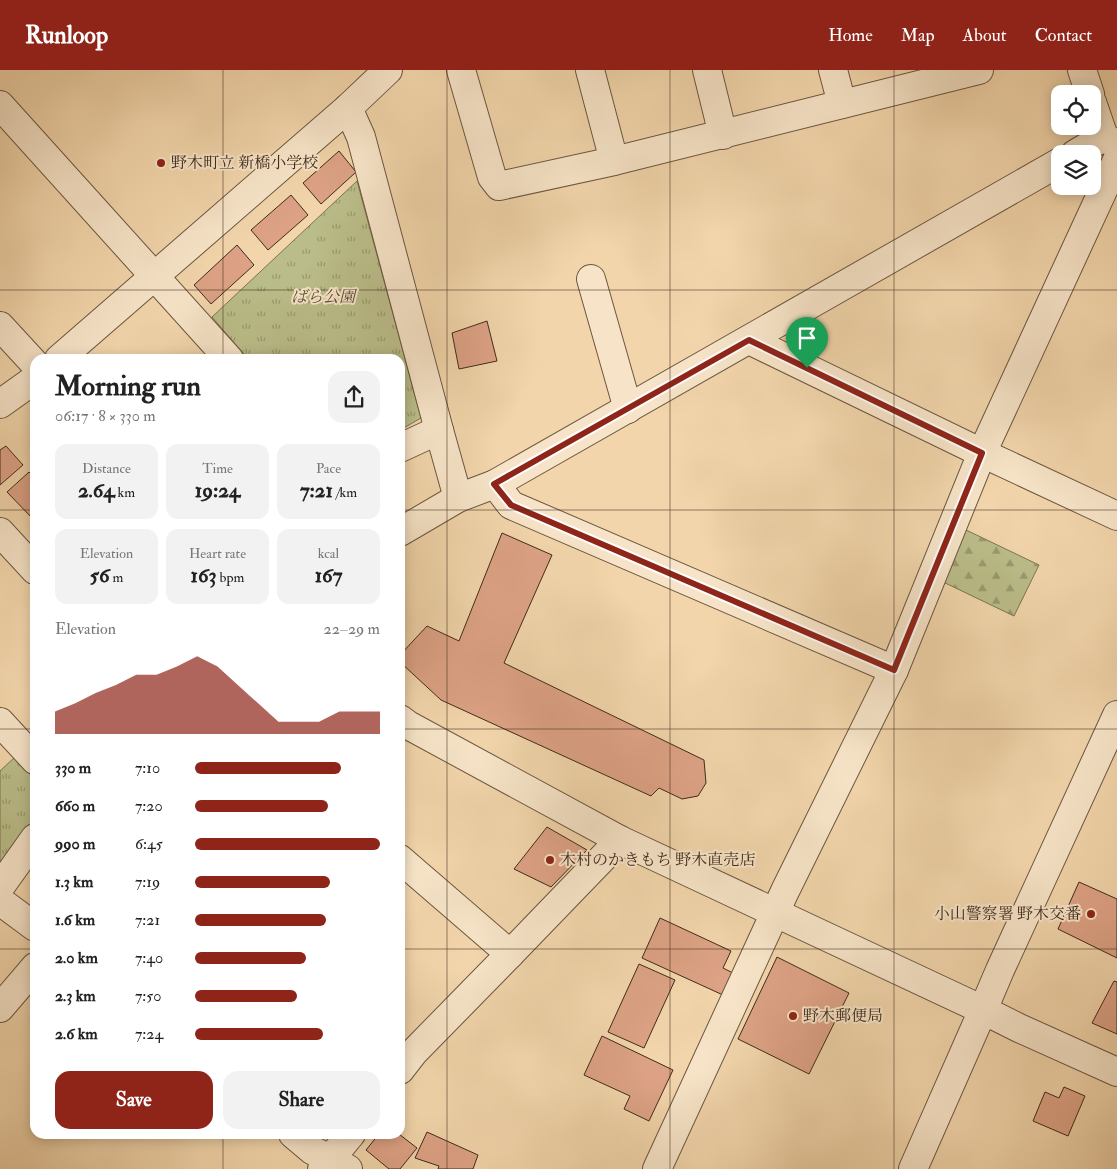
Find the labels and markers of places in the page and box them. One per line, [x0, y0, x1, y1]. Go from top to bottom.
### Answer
place label: 野木町立 新橋小学校 [171, 153, 318, 173]
marker: 野木町立 新橋小学校 [155, 157, 167, 169]
pin [786, 317, 828, 368]
place label: 木村のかきもち 野木直売店 [560, 850, 755, 870]
marker: 木村のかきもち 野木直売店 [544, 854, 556, 866]
place label: 小山警察署 野木交番 [934, 904, 1081, 924]
marker: 小山警察署 野木交番 [1085, 908, 1097, 920]
place label: 野木郵便局 [803, 1006, 883, 1026]
marker: 野木郵便局 [787, 1010, 799, 1022]

